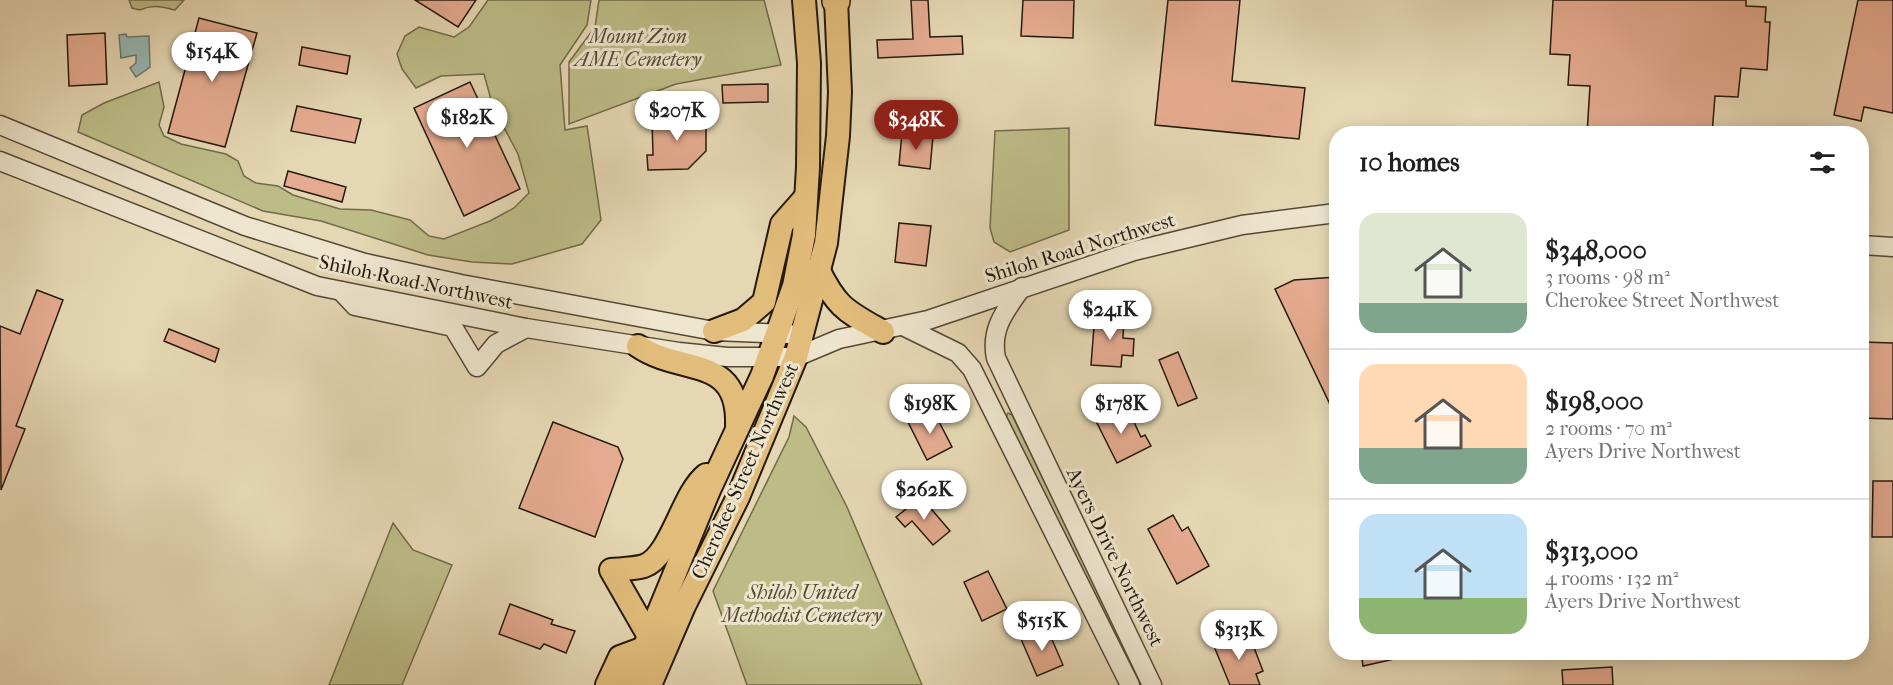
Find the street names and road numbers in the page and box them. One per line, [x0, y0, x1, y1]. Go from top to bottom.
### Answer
street label: Shiloh Road Northwest [982, 208, 1178, 288]
street label: Shiloh Road Northwest [317, 250, 515, 314]
street label: Cherokee Street Northwest [687, 359, 803, 583]
street label: Ayers Drive Northwest [1061, 463, 1168, 650]

